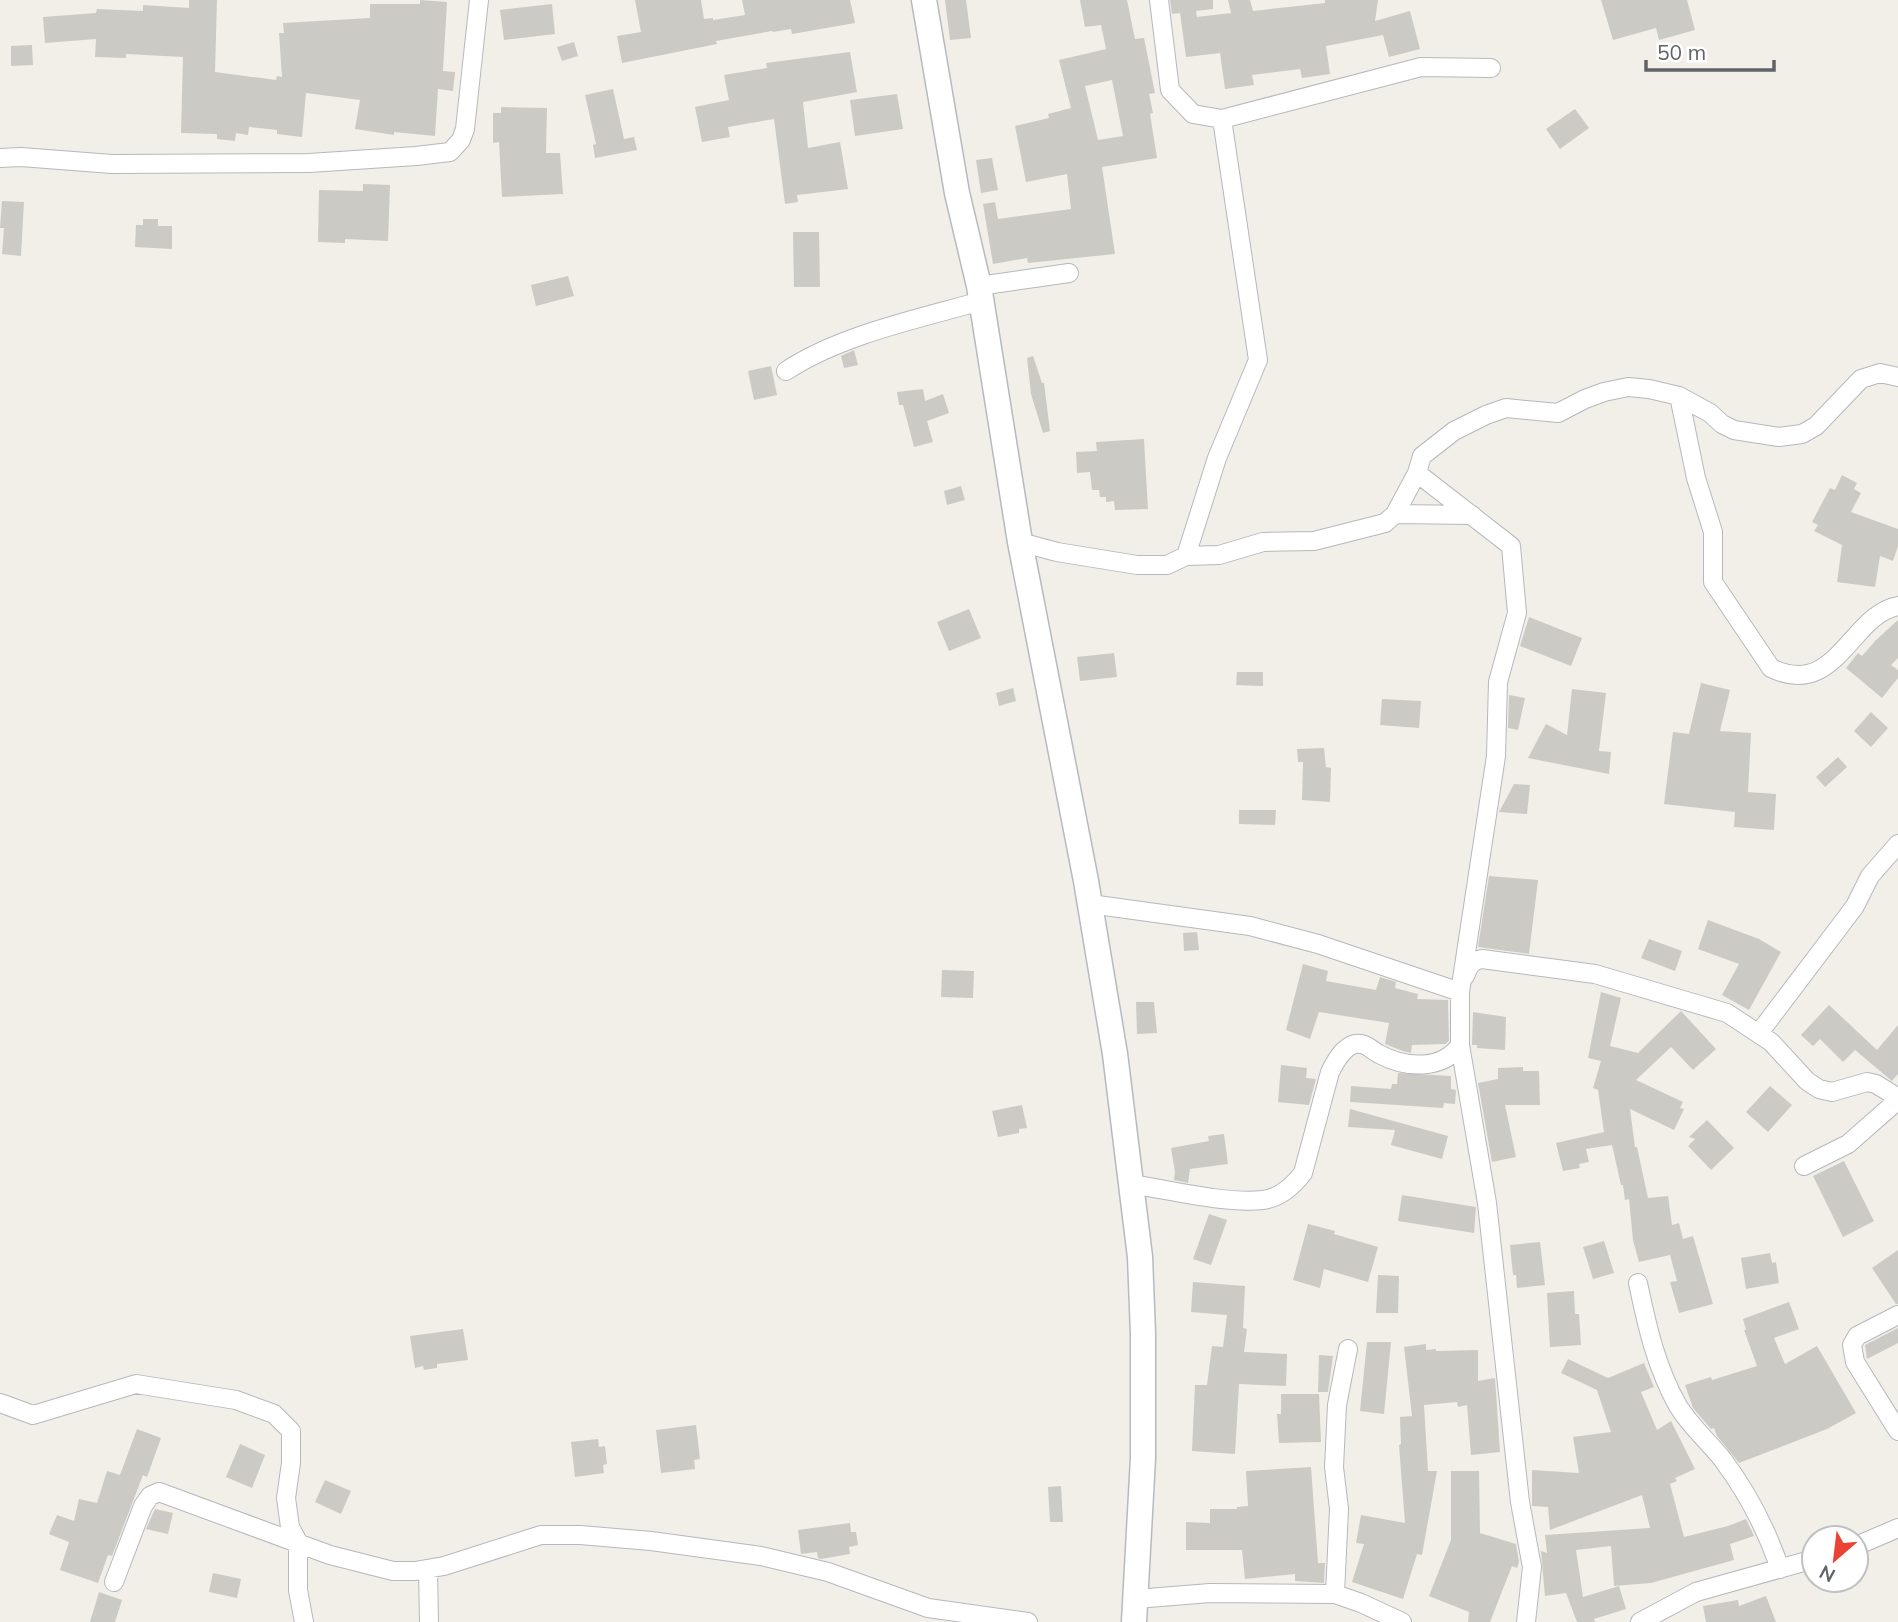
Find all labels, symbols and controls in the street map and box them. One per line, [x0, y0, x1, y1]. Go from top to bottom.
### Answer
scale bar [1646, 28, 1774, 72]
text: 50 m [1657, 39, 1706, 65]
north arrow [1800, 1524, 1870, 1594]
text: N [1815, 1560, 1839, 1588]

